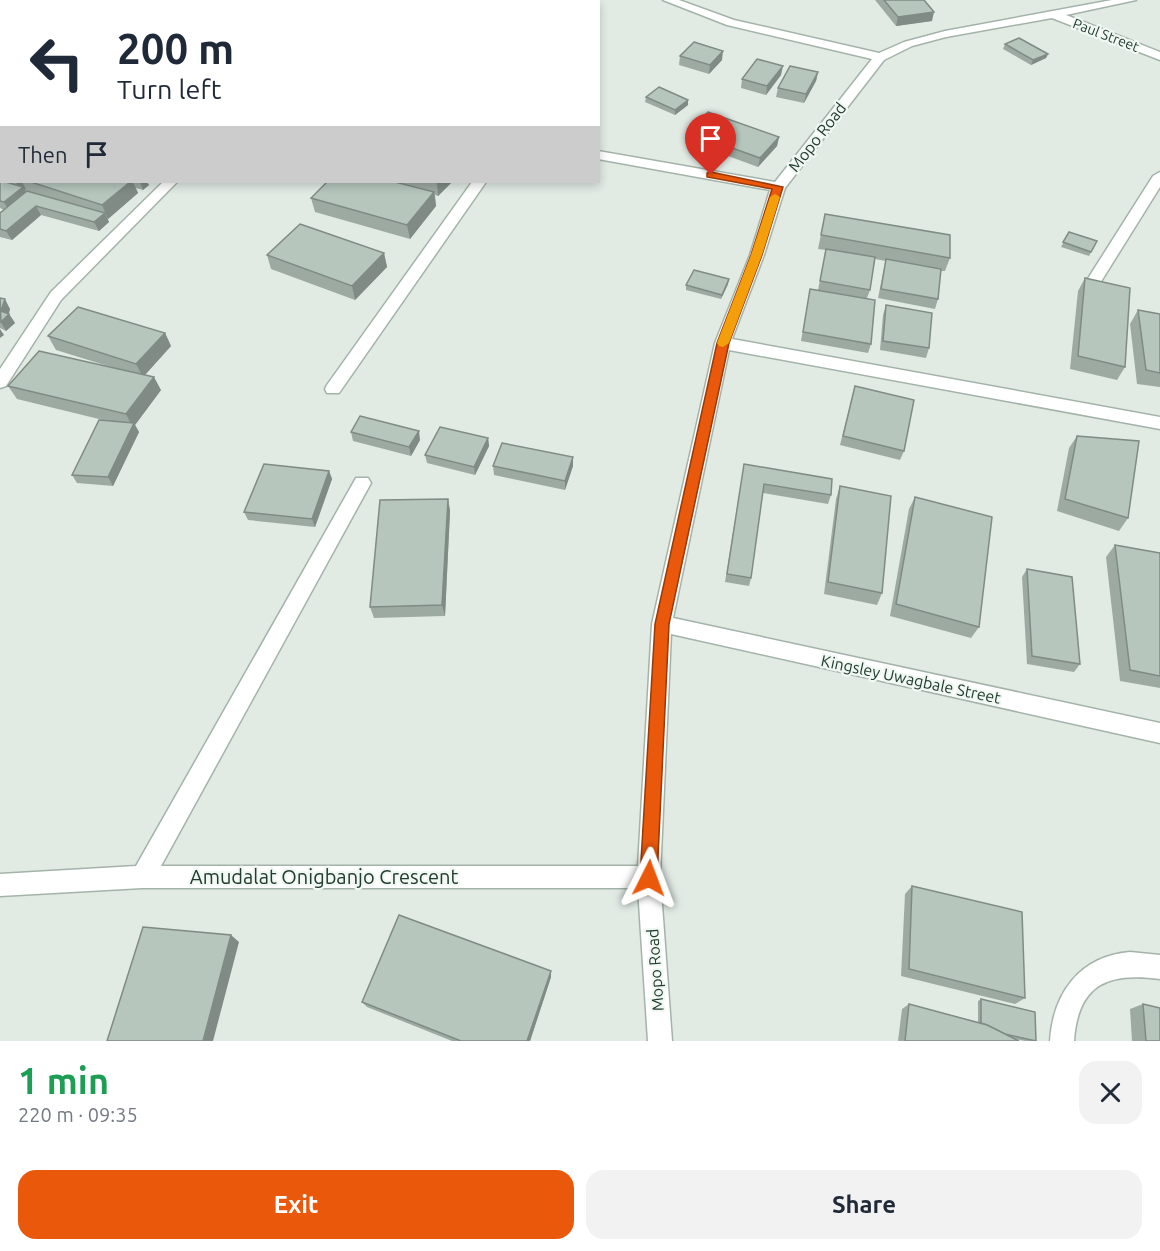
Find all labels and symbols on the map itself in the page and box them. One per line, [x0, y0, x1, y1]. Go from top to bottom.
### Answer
street label: Paul Street [1071, 15, 1142, 55]
street label: Mopo Road [785, 99, 849, 175]
pin [685, 113, 736, 175]
street label: Kingsley Uwagbale Street [819, 651, 1003, 707]
position arrow [617, 846, 681, 910]
street label: Amudalat Onigbanjo Crescent [190, 865, 458, 888]
street label: Mopo Road [643, 928, 667, 1012]

